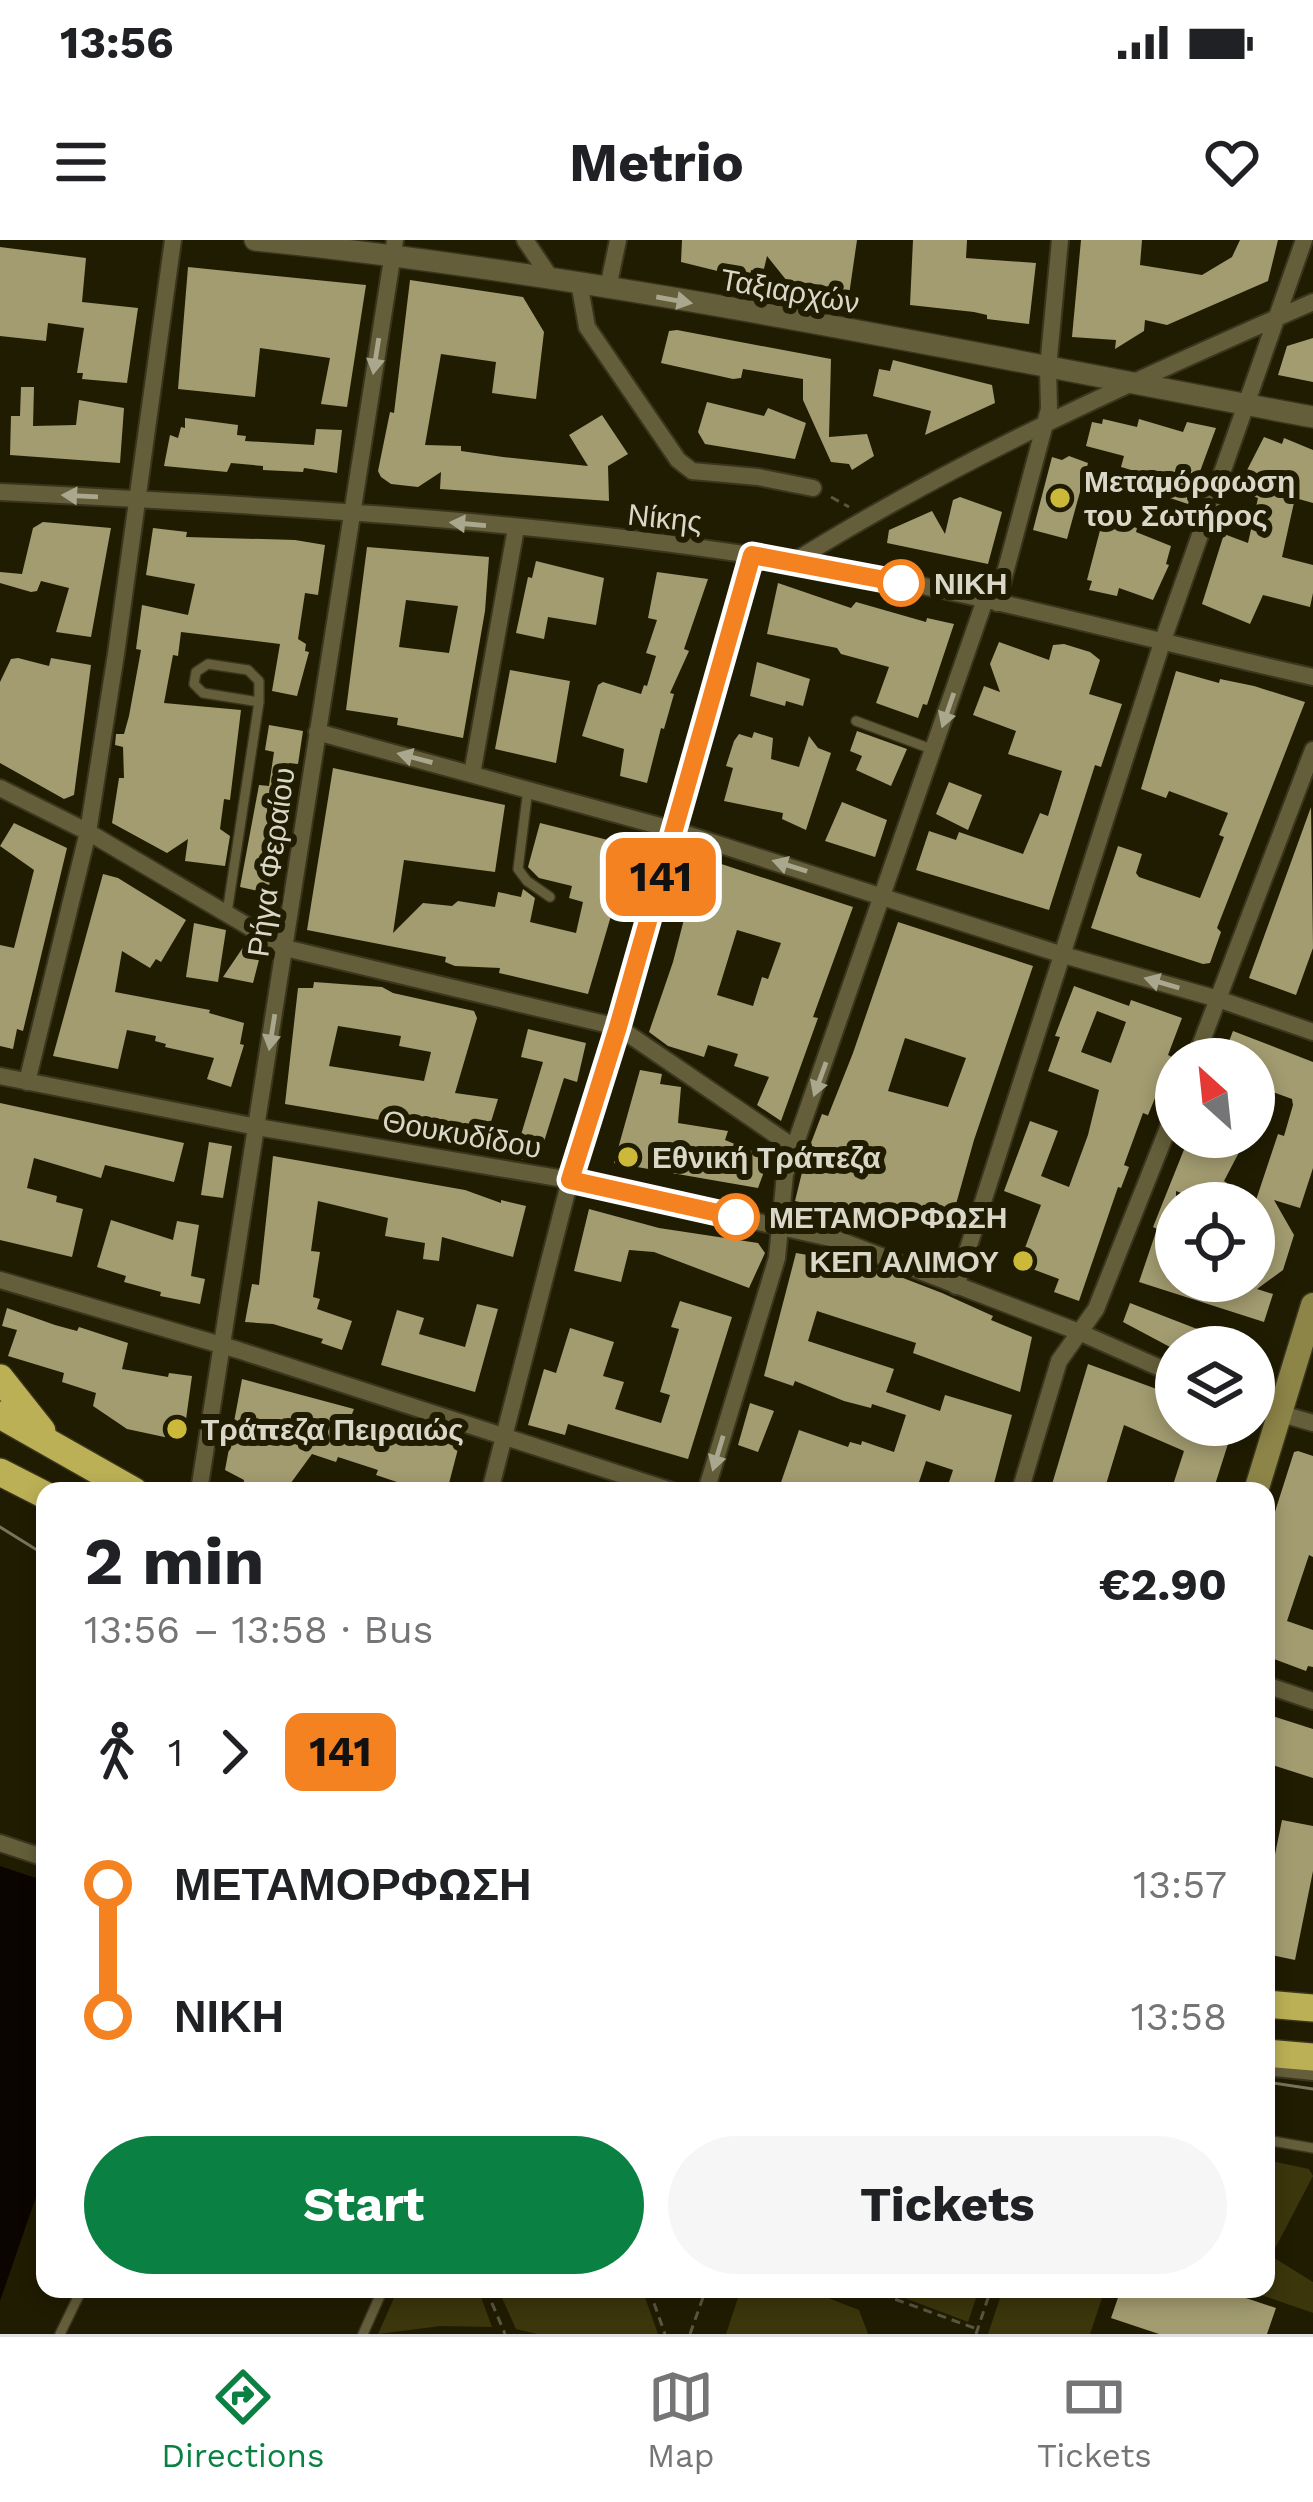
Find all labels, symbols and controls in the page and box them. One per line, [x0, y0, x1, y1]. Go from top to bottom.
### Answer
text: 13:56 [60, 16, 174, 69]
icon: menu [48, 129, 114, 195]
icon: heart [1199, 129, 1265, 195]
text: Metrio [569, 131, 744, 194]
street label: Ταξιαρχών [718, 262, 862, 320]
one-way arrow [655, 291, 693, 310]
one-way arrow [367, 337, 385, 375]
place label: Μεταμόρφωση του Σωτήρος [1084, 464, 1295, 533]
marker: Μεταμόρφωση του Σωτήρος [1047, 485, 1073, 511]
one-way arrow [60, 486, 98, 505]
street label: Νίκης [626, 497, 704, 539]
one-way arrow [449, 514, 487, 533]
marker: ΝΙΚΗ [879, 561, 923, 605]
place label: ΝΙΚΗ [934, 566, 1007, 601]
one-way arrow [937, 693, 956, 729]
one-way arrow [396, 748, 433, 767]
street label: Ρήγα Φεραίου [240, 765, 302, 959]
line badge: 141 [592, 838, 730, 916]
text: 141 [630, 852, 692, 901]
one-way arrow [771, 856, 808, 874]
one-way arrow [1143, 973, 1180, 991]
one-way arrow [262, 1013, 281, 1051]
north arrow [1155, 1038, 1275, 1158]
map controls [1155, 1038, 1275, 1446]
one-way arrow [809, 1061, 828, 1097]
street label: Θουκυδίδου [380, 1103, 544, 1165]
place label: Εθνική Τράπεζα [652, 1140, 881, 1175]
marker: Εθνική Τράπεζα [615, 1144, 641, 1170]
button: locate [1155, 1182, 1275, 1302]
marker: ΜΕΤΑΜΟΡΦΩΣΗ [714, 1195, 758, 1239]
place label: ΜΕΤΑΜΟΡΦΩΣΗ [769, 1200, 1007, 1235]
place label: ΚΕΠ ΑΛΙΜΟΥ [810, 1244, 999, 1279]
marker: ΚΕΠ ΑΛΙΜΟΥ [1010, 1248, 1036, 1274]
button: layers [1155, 1326, 1275, 1446]
place label: Τράπεζα Πειραιώς [201, 1412, 464, 1447]
marker: Τράπεζα Πειραιώς [164, 1416, 190, 1442]
one-way arrow [707, 1435, 726, 1472]
text: 2 min [84, 1523, 264, 1600]
text: €2.90 [1099, 1558, 1227, 1611]
text: 13:56 – 13:58 · Bus [84, 1607, 433, 1652]
icon: walk [84, 1719, 150, 1785]
icon: forward [201, 1719, 267, 1785]
text: 141 [309, 1727, 372, 1776]
text: 1 [168, 1730, 183, 1775]
text: ΜΕΤΑΜΟΡΦΩΣΗ [174, 1858, 532, 1911]
text: 13:57 [1133, 1862, 1227, 1907]
text: ΝΙΚΗ [174, 1990, 284, 2043]
text: 13:58 [1131, 1994, 1227, 2039]
button: Start [84, 2136, 644, 2274]
button: Tickets [668, 2136, 1227, 2274]
tab: Directions [161, 2364, 324, 2475]
tab: Map [647, 2364, 714, 2475]
tab: Tickets [1037, 2364, 1152, 2475]

